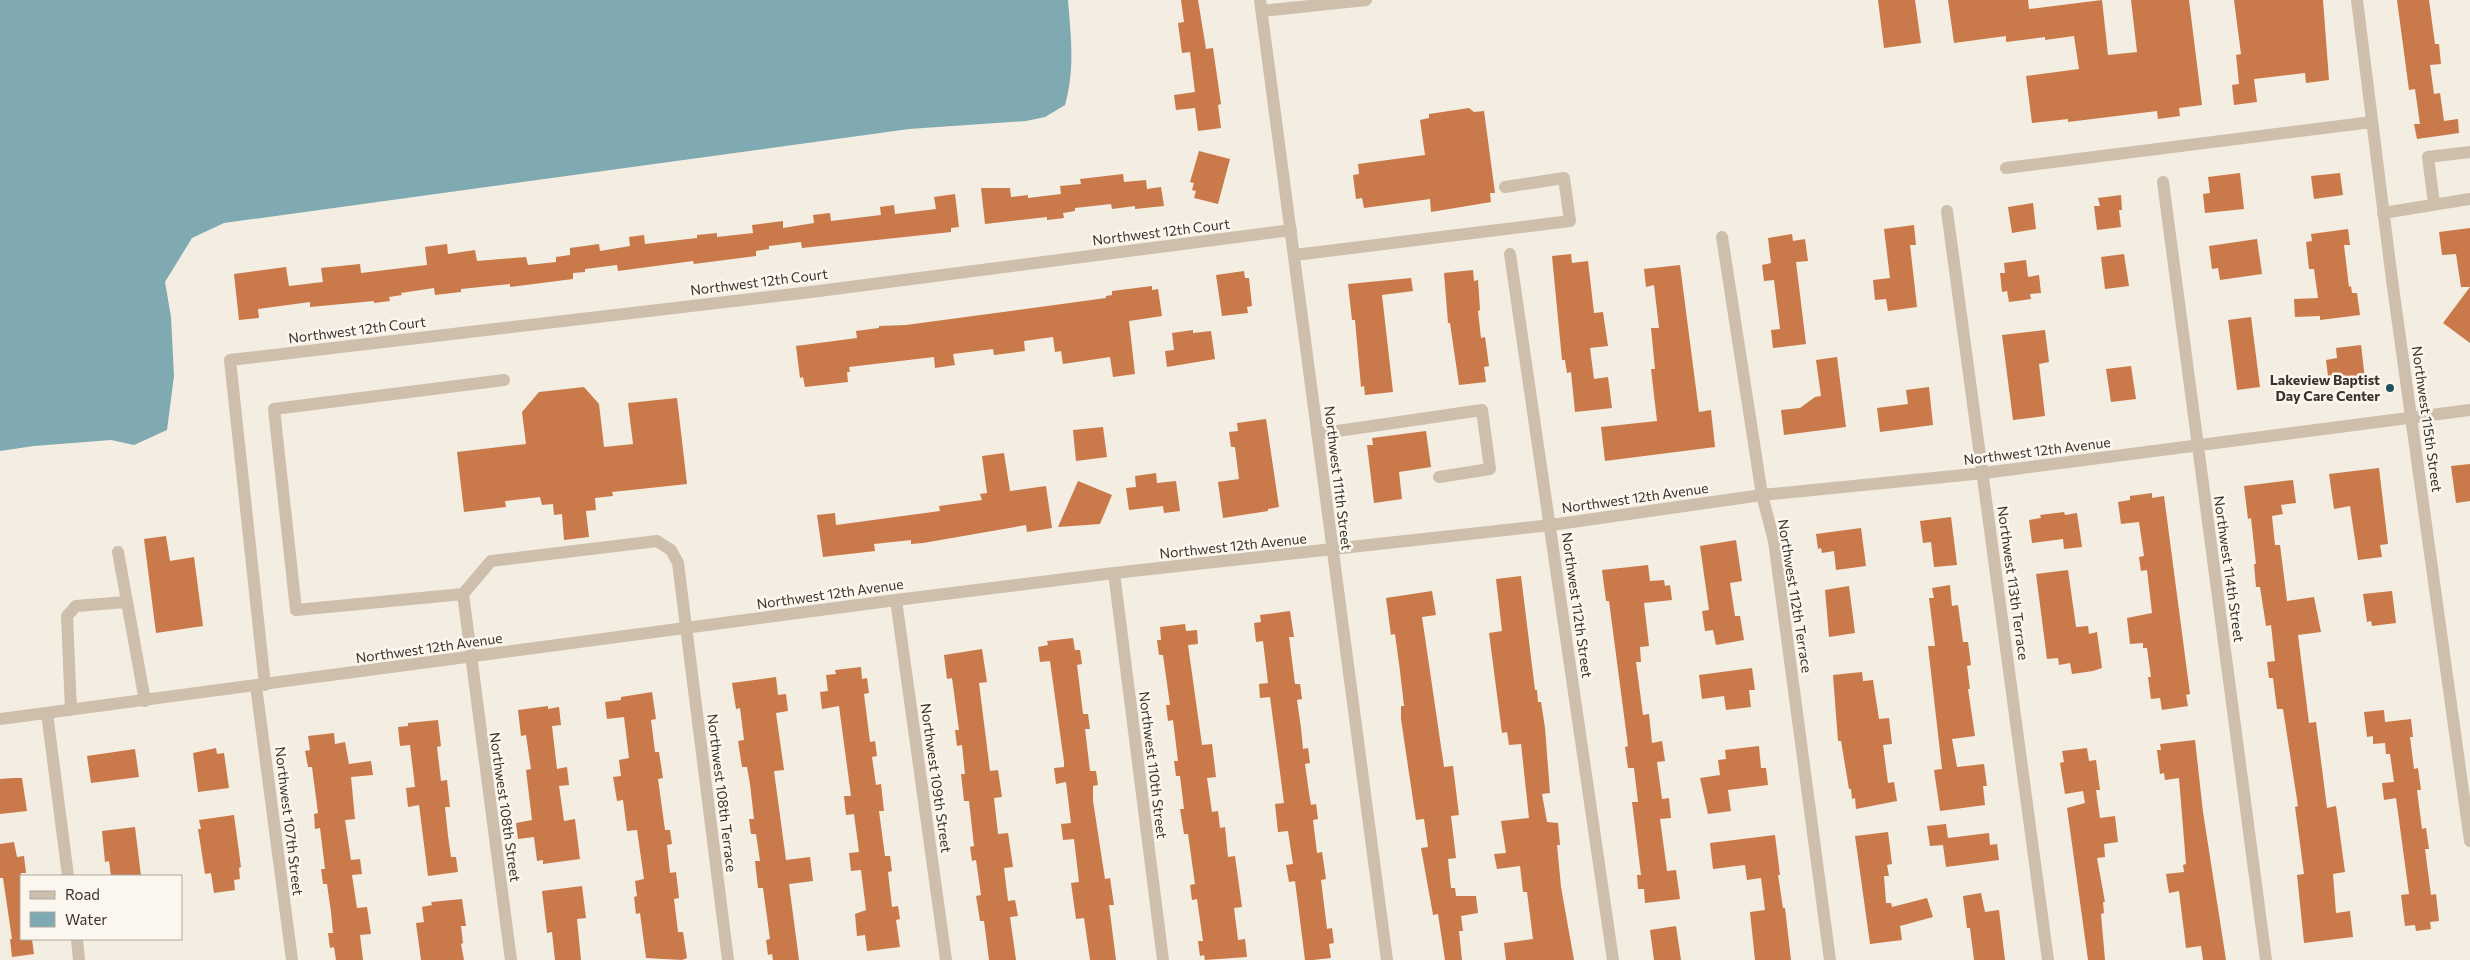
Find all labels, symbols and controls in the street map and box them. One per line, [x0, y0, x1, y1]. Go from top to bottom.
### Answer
street label: Northwest 12th Court [1091, 215, 1231, 248]
street label: Northwest 12th Court [689, 265, 829, 298]
street label: Northwest 12th Court [287, 313, 427, 346]
street label: Northwest 115th Street [2409, 345, 2446, 493]
place label: Lakeview Baptist Day Care Center [2270, 371, 2380, 404]
marker: Lakeview Baptist Day Care Center [2384, 382, 2396, 394]
street label: Northwest 111th Street [1321, 405, 1356, 551]
street label: Northwest 12th Avenue [1962, 433, 2111, 468]
street label: Northwest 12th Avenue [1560, 479, 1709, 516]
street label: Northwest 114th Street [2211, 495, 2248, 643]
street label: Northwest 113th Terrace [1994, 505, 2033, 661]
street label: Northwest 112th Terrace [1775, 518, 1816, 674]
street label: Northwest 12th Avenue [1158, 529, 1307, 562]
street label: Northwest 112th Street [1559, 531, 1596, 679]
street label: Northwest 12th Avenue [755, 575, 904, 612]
street label: Northwest 12th Avenue [354, 629, 503, 666]
street label: Northwest 110th Street [1136, 690, 1171, 840]
street label: Northwest 109th Street [918, 702, 955, 854]
street label: Northwest 108th Terrace [704, 713, 741, 873]
street label: Northwest 108th Street [487, 731, 524, 883]
street label: Northwest 107th Street [272, 746, 307, 897]
legend [20, 875, 182, 940]
text: Road [65, 885, 100, 903]
text: Water [65, 910, 107, 928]

